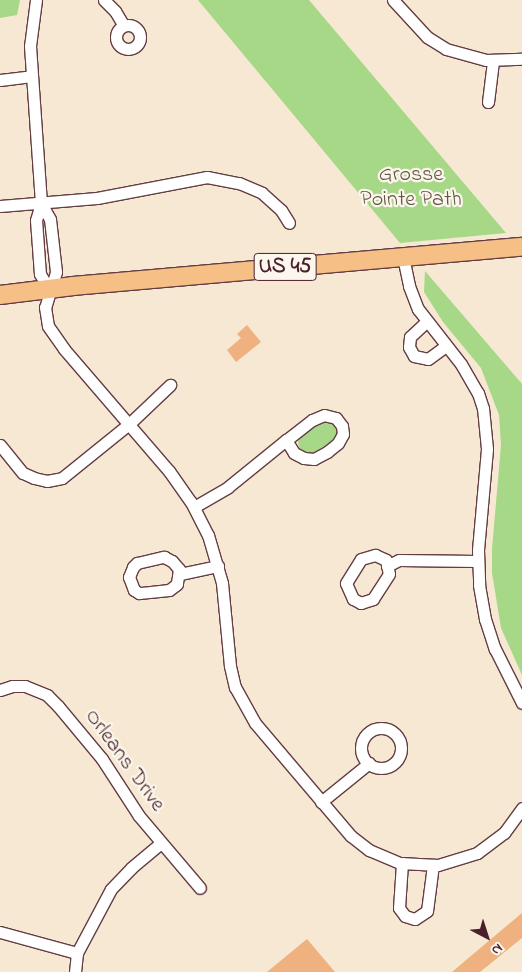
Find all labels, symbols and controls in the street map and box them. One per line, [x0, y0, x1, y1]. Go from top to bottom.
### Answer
park label: Grosse Pointe Path [360, 162, 462, 214]
road number: US 45 [252, 248, 318, 286]
street label: Orleans Drive [78, 705, 170, 817]
north arrow [462, 912, 512, 962]
text: N [487, 938, 507, 960]

